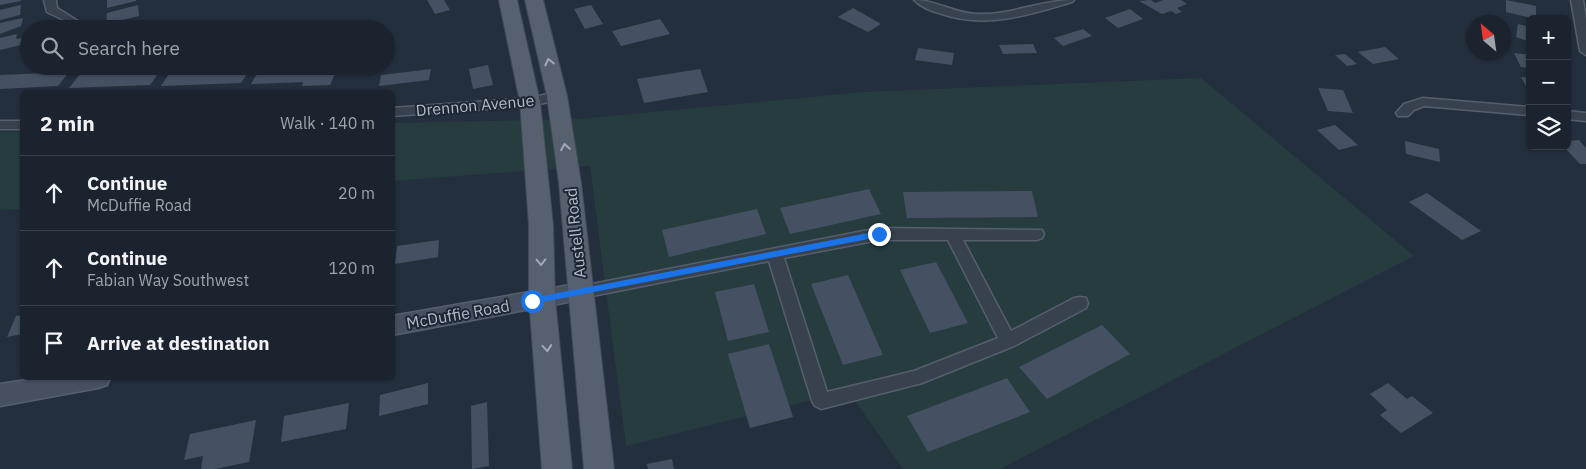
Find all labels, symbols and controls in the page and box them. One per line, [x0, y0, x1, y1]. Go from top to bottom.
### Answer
north arrow [1466, 15, 1511, 60]
map controls [1526, 15, 1571, 150]
button: + [1526, 15, 1571, 60]
search box [20, 20, 395, 75]
icon: search [38, 34, 66, 62]
text: Search here [78, 36, 180, 60]
one-way arrow [544, 58, 555, 67]
button: − [1526, 60, 1571, 105]
street label: Drennon Avenue [415, 90, 535, 120]
button: layers [1526, 105, 1571, 150]
text: 2 min [40, 109, 95, 137]
text: Walk · 140 m [280, 113, 375, 133]
one-way arrow [560, 142, 571, 150]
text: Continue [87, 171, 167, 195]
icon: ahead [40, 179, 68, 207]
text: 20 m [338, 183, 375, 203]
street label: Austell Road [560, 187, 590, 279]
text: McDuffie Road [87, 195, 191, 215]
route end [868, 223, 891, 246]
text: Continue [87, 246, 167, 270]
icon: ahead [40, 254, 68, 282]
text: 120 m [328, 258, 375, 278]
one-way arrow [536, 259, 547, 267]
text: Fabian Way Southwest [87, 270, 249, 290]
route start [521, 290, 544, 313]
street label: McDuffie Road [405, 295, 511, 333]
icon: arrive [40, 329, 68, 357]
text: Arrive at destination [87, 331, 270, 355]
one-way arrow [541, 344, 552, 352]

